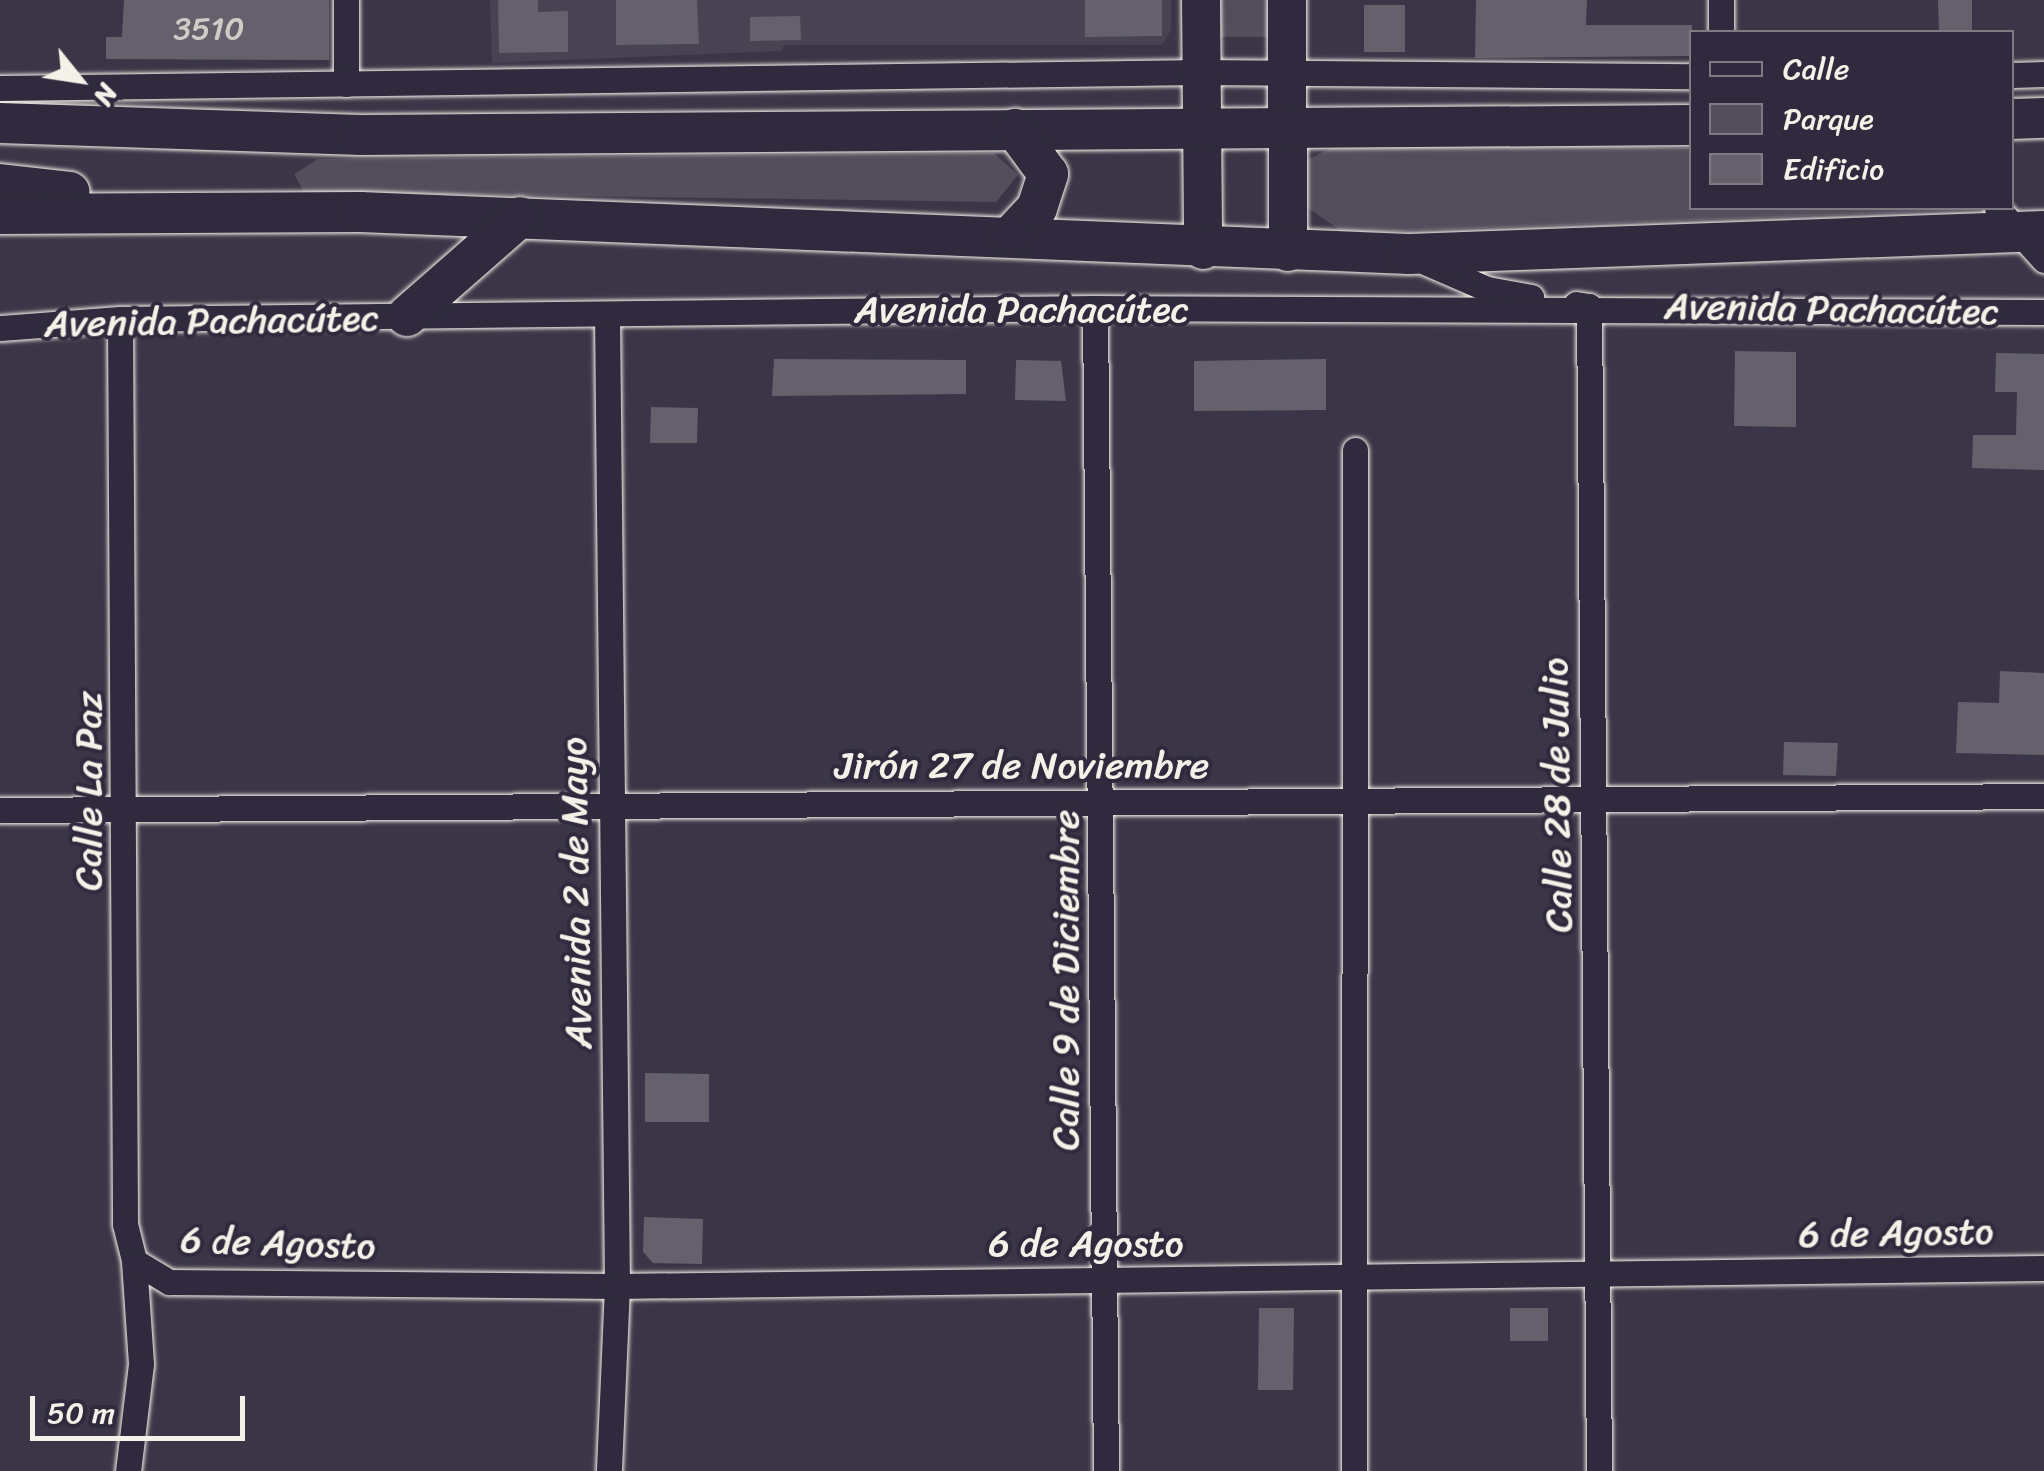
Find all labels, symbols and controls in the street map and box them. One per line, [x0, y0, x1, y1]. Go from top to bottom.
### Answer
house number: 3510 [173, 10, 245, 48]
north arrow [30, 30, 130, 130]
legend [1689, 30, 2014, 210]
text: Calle [1783, 42, 1849, 96]
text: N [80, 75, 132, 116]
text: Parque [1783, 92, 1874, 146]
text: Edificio [1783, 142, 1884, 196]
street label: Avenida Pachacútec [1664, 283, 2000, 335]
street label: Avenida Pachacútec [854, 287, 1190, 333]
street label: Avenida Pachacútec [44, 295, 380, 347]
street label: Calle 28 de Julio [1532, 656, 1582, 934]
street label: Calle La Paz [66, 691, 112, 891]
street label: Avenida 2 de Mayo [550, 736, 602, 1050]
street label: Jirón 27 de Noviembre [835, 743, 1209, 789]
street label: Calle 9 de Diciembre [1043, 809, 1089, 1151]
street label: 6 de Agosto [1797, 1208, 1995, 1258]
street label: 6 de Agosto [179, 1217, 377, 1269]
street label: 6 de Agosto [988, 1221, 1184, 1267]
scale bar [35, 1376, 250, 1438]
text: 50 m [47, 1386, 115, 1440]

